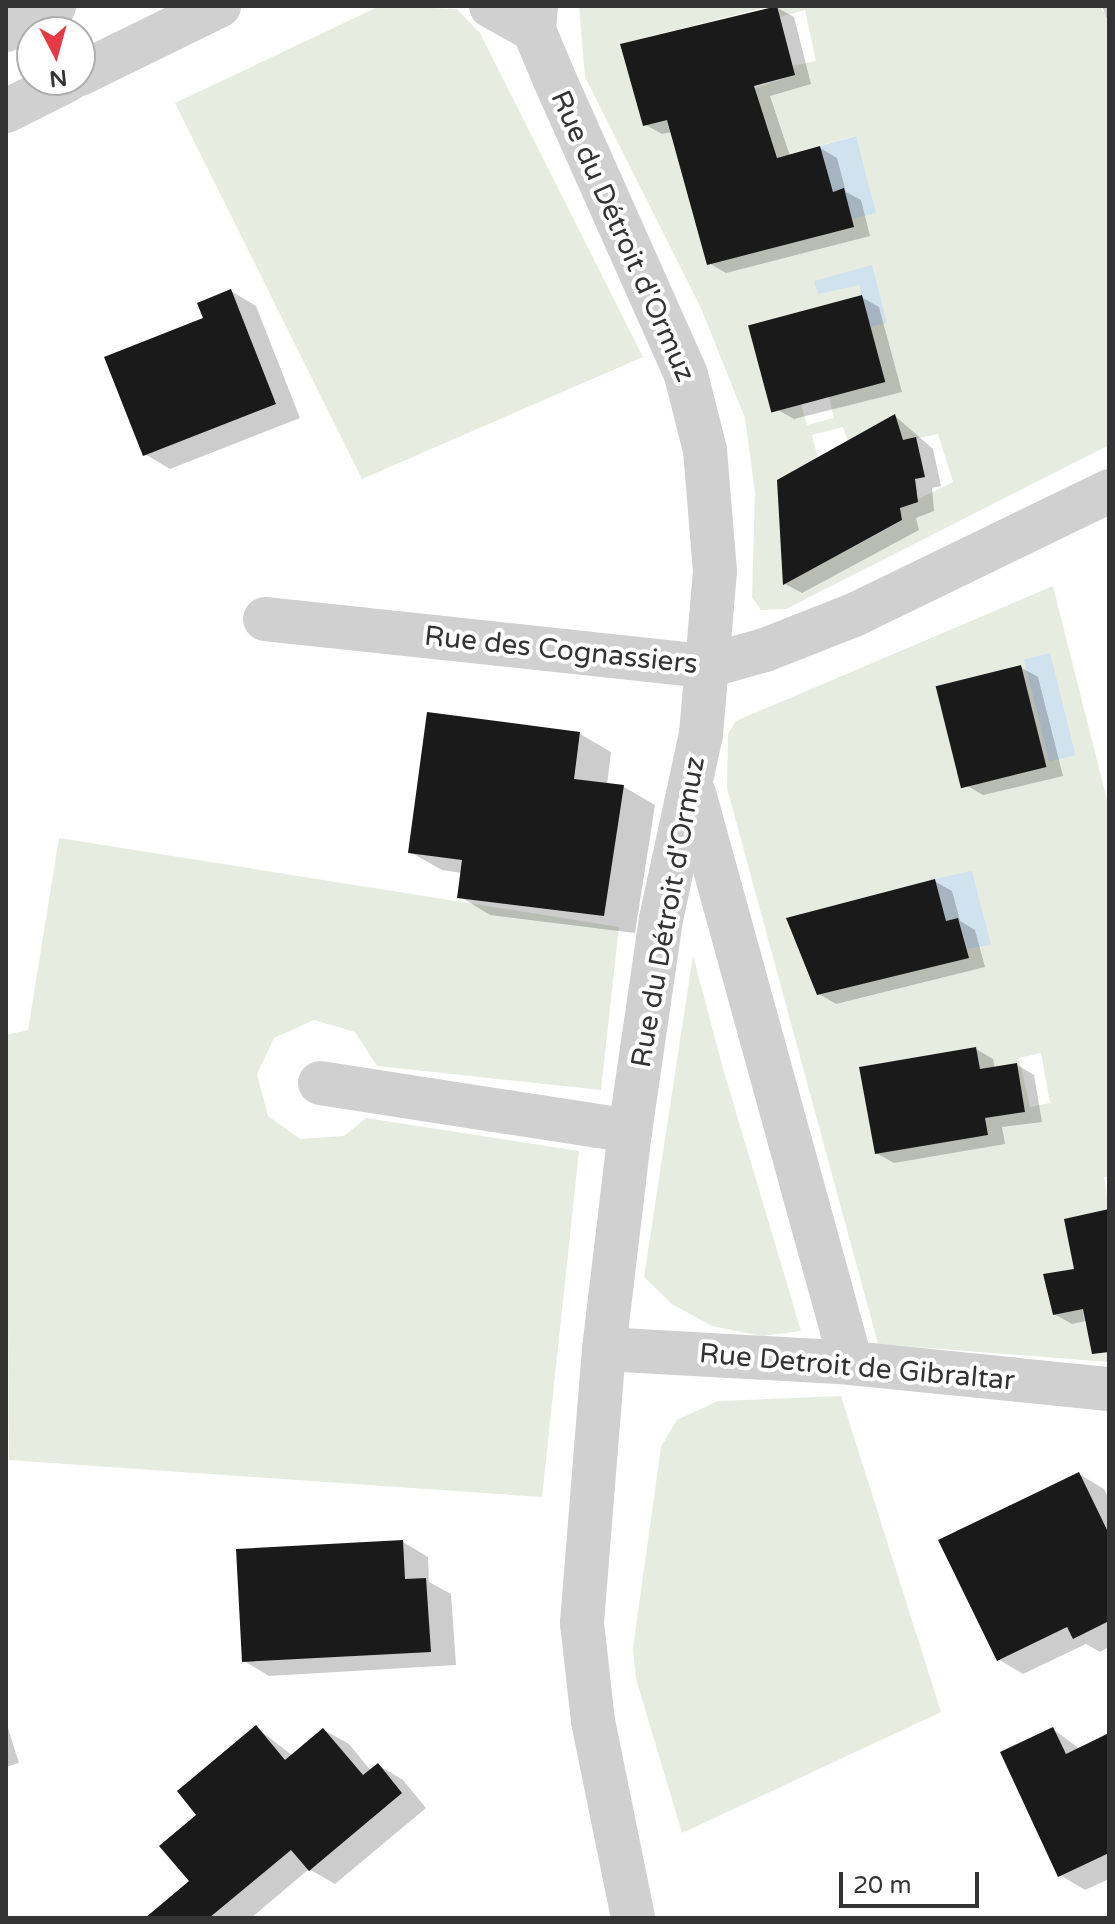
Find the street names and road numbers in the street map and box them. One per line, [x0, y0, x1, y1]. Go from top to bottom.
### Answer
street label: Rue du Détroit d'Ormuz [544, 85, 702, 387]
street label: Rue des Cognassiers [423, 619, 699, 681]
street label: Rue du Détroit d'Ormuz [624, 754, 712, 1070]
street label: Rue Detroit de Gibraltar [698, 1336, 1016, 1398]

